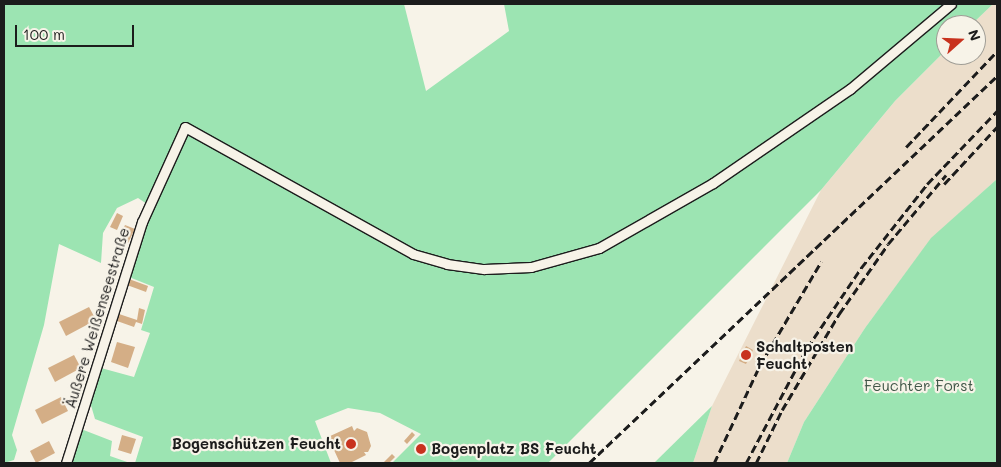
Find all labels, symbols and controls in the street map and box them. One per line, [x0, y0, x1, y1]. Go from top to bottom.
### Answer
scale bar [18, 15, 136, 47]
north arrow [936, 15, 986, 65]
text: 100 m [23, 24, 65, 44]
text: N [964, 27, 985, 43]
street label: Äußere Weißenseestraße [61, 225, 133, 411]
place label: Schaltposten Feucht [756, 337, 853, 372]
marker: Schaltposten Feucht [740, 349, 752, 361]
park label: Feuchter Forst [864, 377, 974, 395]
place label: Bogenschützen Feucht [172, 435, 341, 453]
marker: Bogenschützen Feucht [345, 438, 357, 450]
place label: Bogenplatz BS Feucht [431, 440, 596, 458]
marker: Bogenplatz BS Feucht [415, 443, 427, 455]

